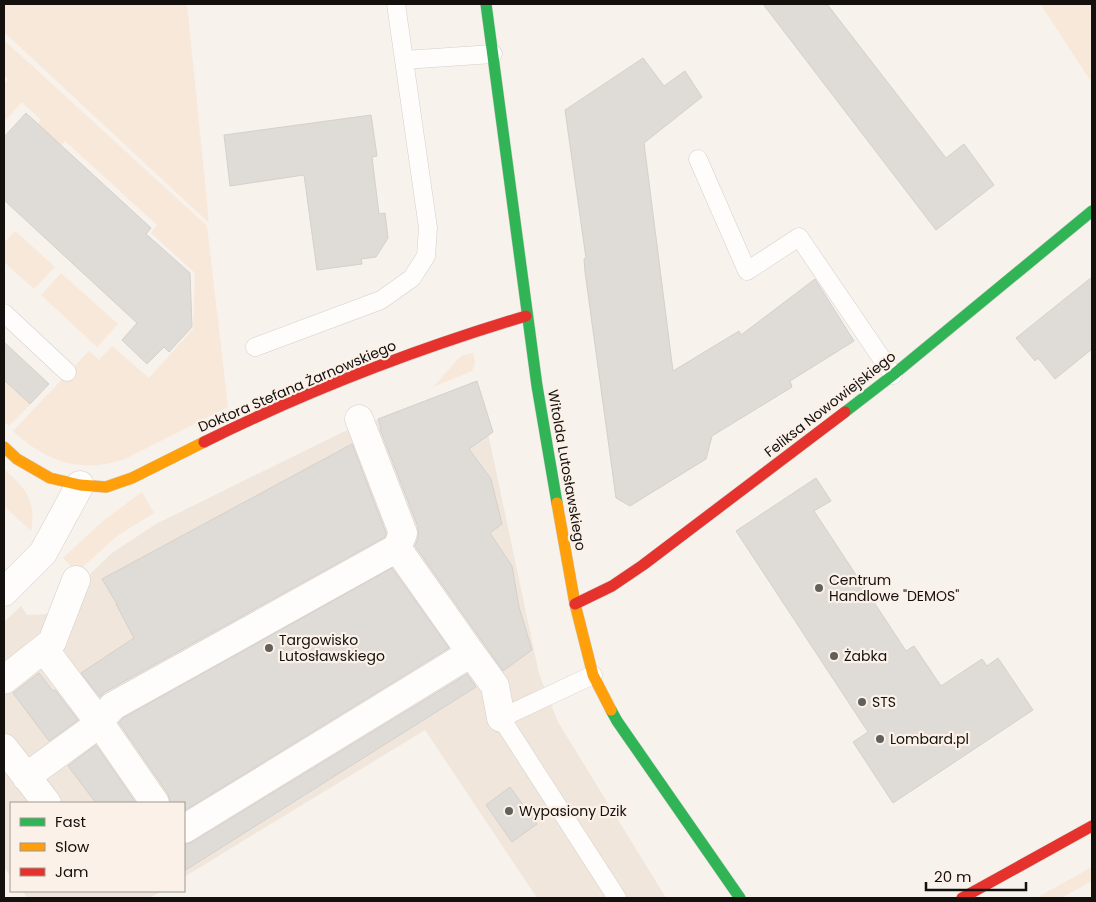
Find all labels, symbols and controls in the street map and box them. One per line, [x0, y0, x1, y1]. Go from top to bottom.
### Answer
street label: Doktora Stefana Żarnowskiego [195, 335, 399, 437]
street label: Feliksa Nowowiejskiego [760, 346, 900, 462]
street label: Witolda Lutosławskiego [543, 388, 591, 552]
place label: Centrum Handlowe "DEMOS" [829, 570, 959, 606]
marker: Centrum Handlowe "DEMOS" [813, 582, 825, 594]
place label: Targowisko Lutosławskiego [279, 630, 385, 666]
marker: Targowisko Lutosławskiego [263, 642, 275, 654]
place label: Żabka [844, 646, 887, 666]
marker: Żabka [828, 650, 840, 662]
place label: STS [872, 692, 896, 712]
marker: STS [856, 696, 868, 708]
place label: Lombard.pl [890, 729, 969, 749]
marker: Lombard.pl [874, 733, 886, 745]
place label: Wypasiony Dzik [519, 801, 627, 821]
legend [10, 802, 185, 892]
marker: Wypasiony Dzik [503, 805, 515, 817]
text: Fast [55, 811, 86, 832]
text: Slow [55, 836, 90, 857]
scale bar [926, 860, 1026, 892]
text: Jam [55, 861, 89, 882]
text: 20 m [934, 866, 972, 887]

